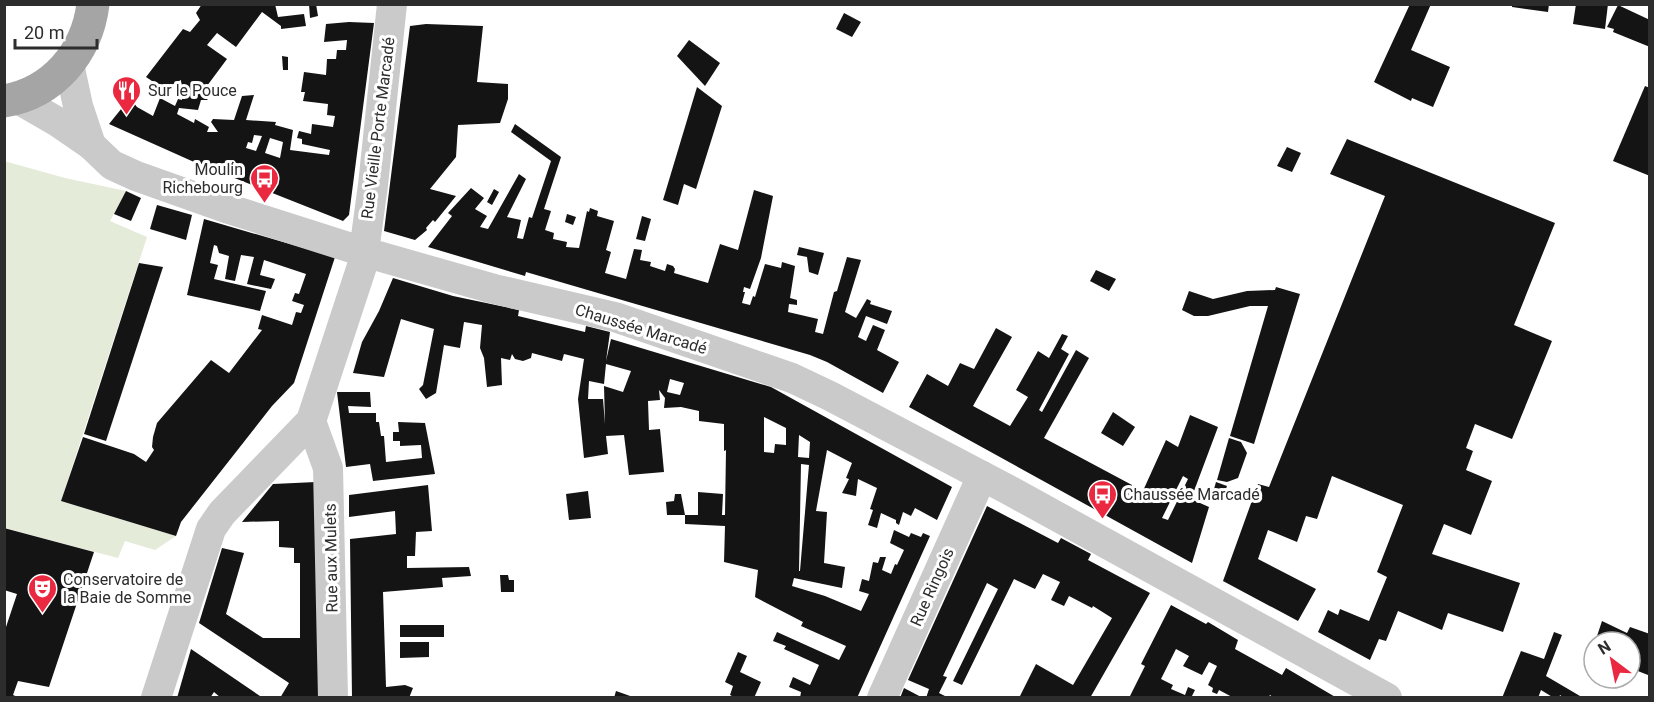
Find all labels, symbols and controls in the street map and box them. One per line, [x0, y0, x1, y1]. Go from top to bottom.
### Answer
scale bar [15, 12, 98, 50]
text: 20 m [24, 22, 64, 43]
street label: Rue Vieille Porte Marcadé [357, 36, 399, 220]
restaurant icon: Sur le Pouce [111, 74, 143, 116]
place label: Sur le Pouce [148, 81, 237, 100]
place label: Moulin Richebourg [162, 160, 243, 197]
bus stop icon: Moulin Richebourg [248, 162, 280, 204]
street label: Chaussée Marcadé [573, 300, 709, 358]
bus stop icon: Chaussée Marcadé [1086, 478, 1118, 520]
place label: Chaussée Marcadé [1123, 485, 1260, 504]
street label: Rue aux Mulets [321, 503, 341, 613]
street label: Rue Ringois [906, 545, 958, 629]
place label: Conservatoire de la Baie de Somme [63, 570, 191, 607]
theatre icon: Conservatoire de la Baie de Somme [26, 572, 58, 614]
north arrow [1582, 630, 1642, 690]
text: N [1594, 637, 1614, 659]

